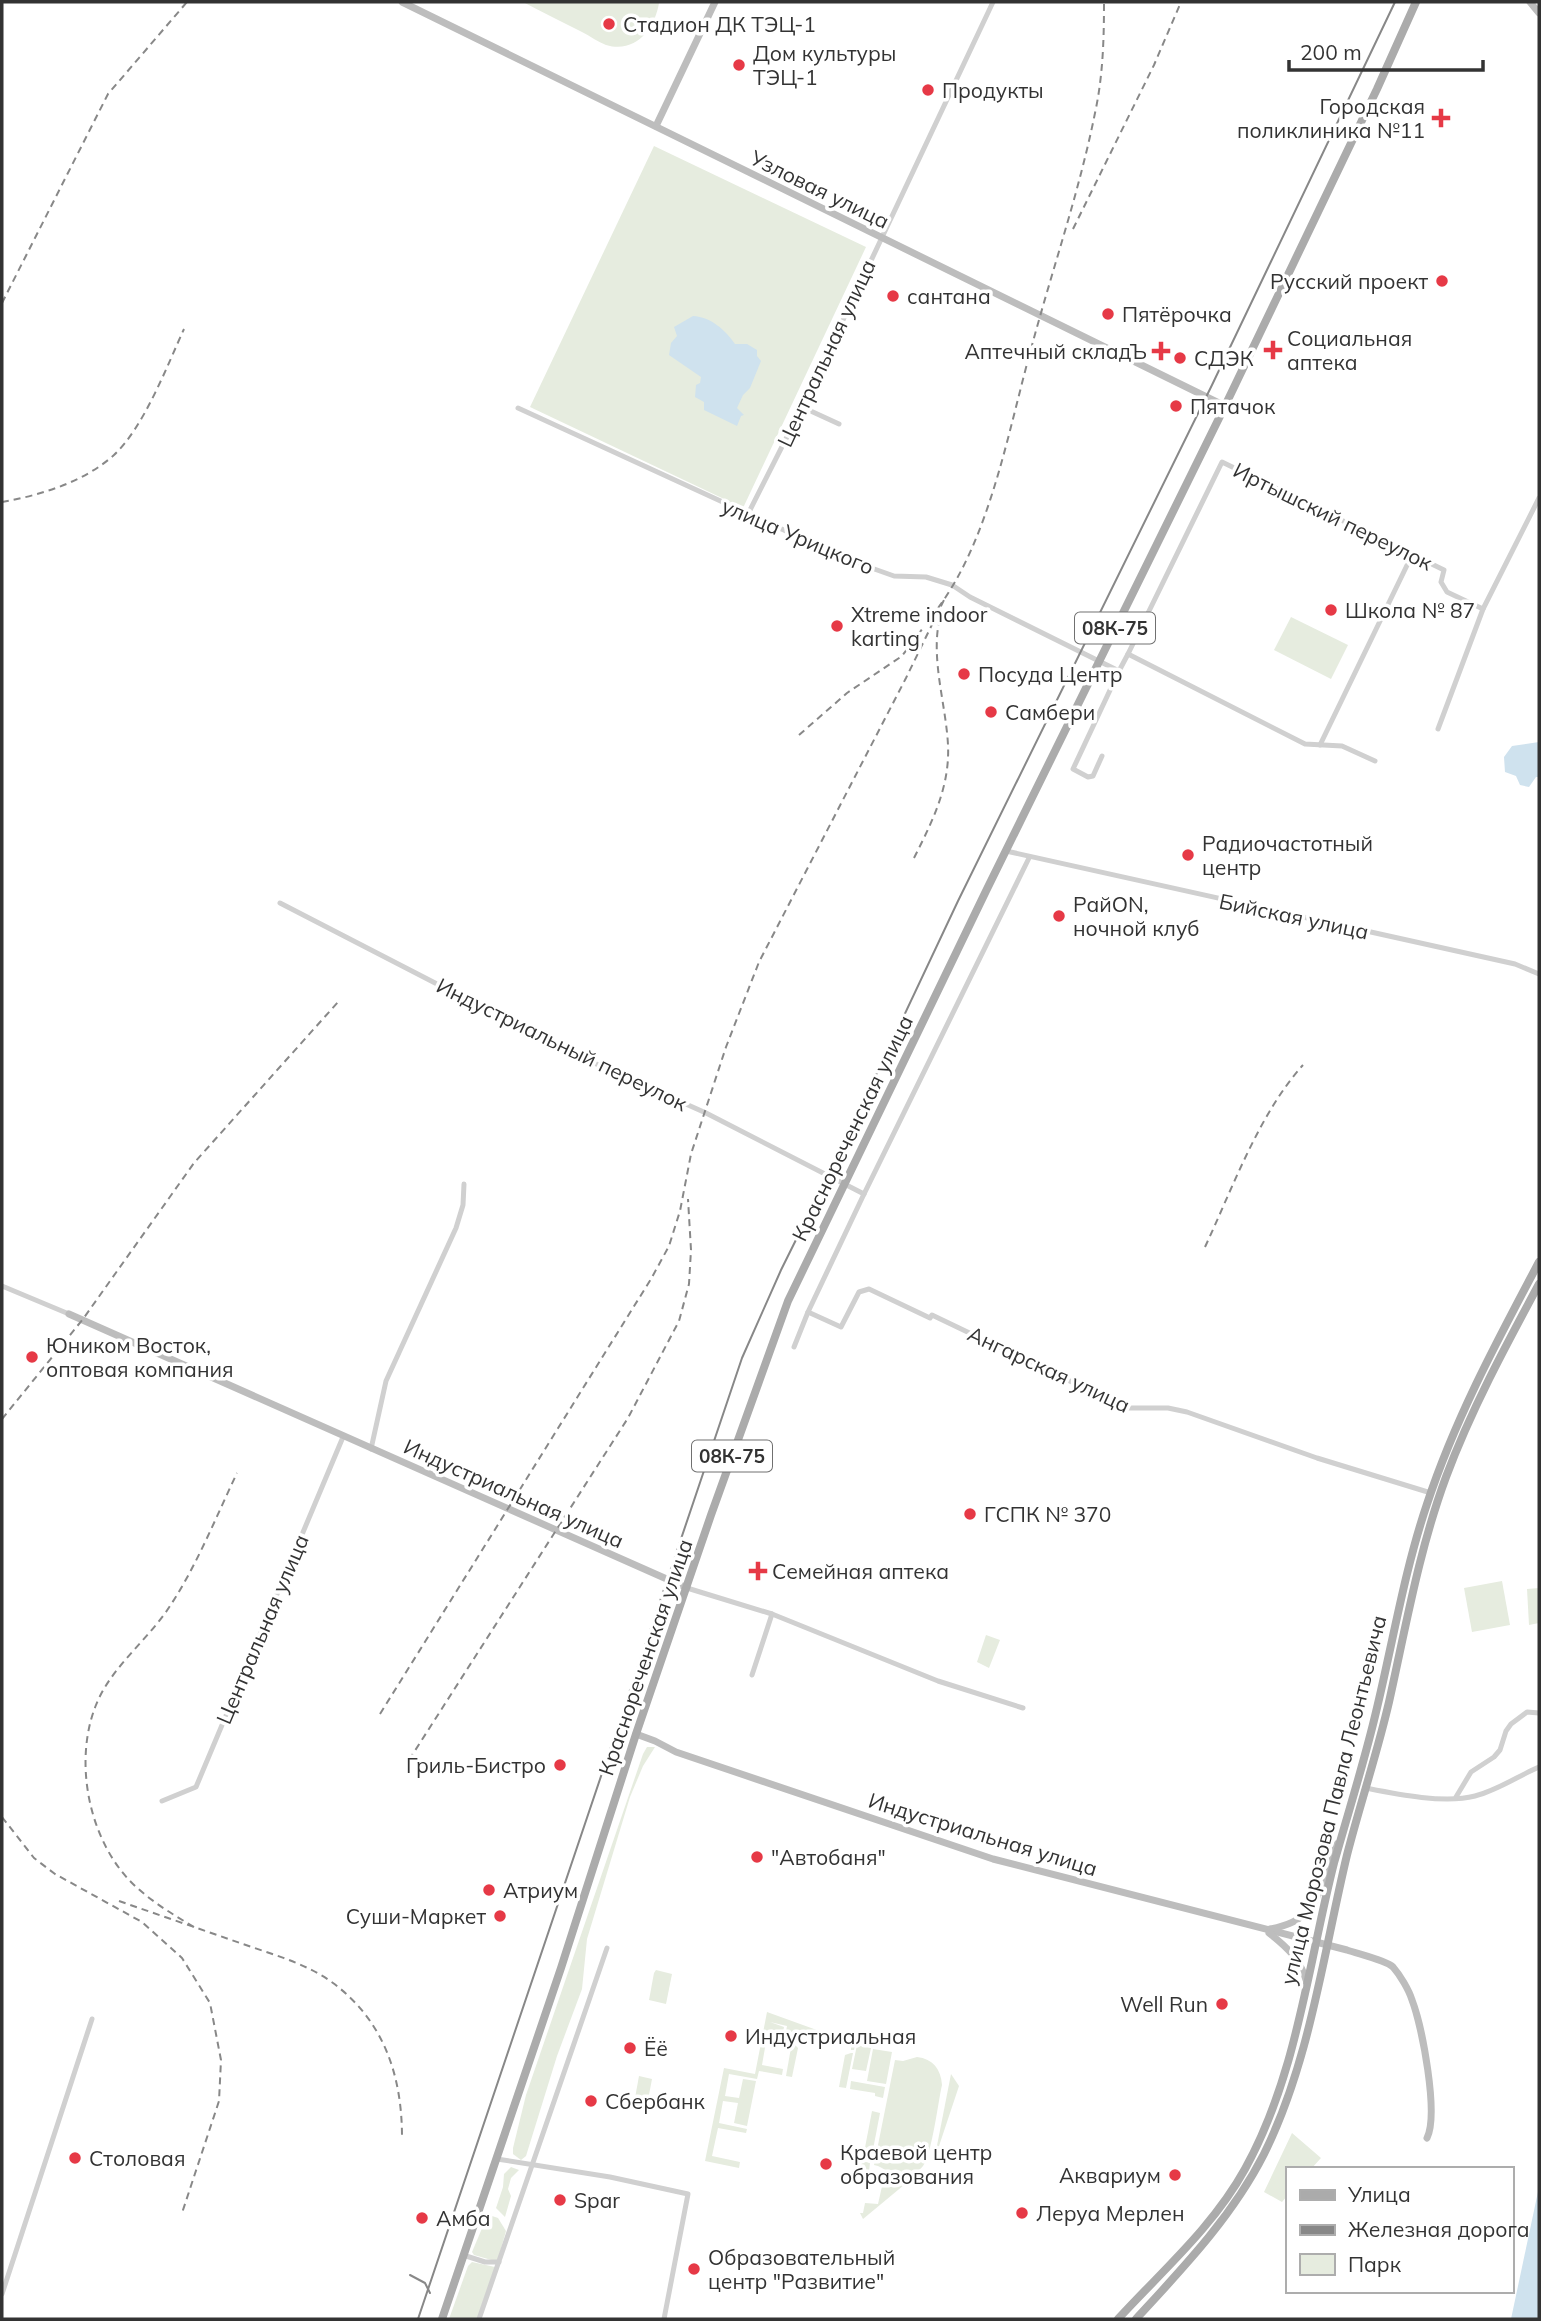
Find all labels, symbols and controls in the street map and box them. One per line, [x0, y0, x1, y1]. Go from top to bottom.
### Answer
place label: Стадион ДК ТЭЦ-1 [623, 11, 816, 37]
marker: Стадион ДК ТЭЦ-1 [601, 16, 617, 32]
scale bar [1289, 28, 1483, 72]
text: 200 m [1300, 39, 1362, 65]
place label: Дом культуры ТЭЦ-1 [753, 40, 896, 90]
marker: Дом культуры ТЭЦ-1 [731, 57, 747, 73]
place label: Продукты [942, 77, 1044, 103]
marker: Продукты [920, 82, 936, 98]
place label: Городская поликлиника №11 [1237, 93, 1425, 143]
marker: Городская поликлиника №11 [1431, 108, 1451, 128]
street label: Узловая улица [746, 144, 894, 234]
street label: Центральная улица [771, 255, 881, 451]
place label: Русский проект [1270, 268, 1428, 294]
marker: Русский проект [1434, 273, 1450, 289]
place label: сантана [907, 283, 991, 309]
marker: сантана [885, 288, 901, 304]
place label: Пятёрочка [1122, 301, 1232, 327]
marker: Пятёрочка [1100, 306, 1116, 322]
place label: Социальная аптека [1287, 325, 1412, 375]
place label: Аптечный складЪ [964, 338, 1147, 364]
marker: Социальная аптека [1265, 342, 1281, 358]
marker: Аптечный складЪ [1153, 343, 1169, 359]
place label: СДЭК [1194, 345, 1254, 371]
marker: СДЭК [1172, 350, 1188, 366]
place label: Пятачок [1190, 393, 1276, 419]
marker: Пятачок [1168, 398, 1184, 414]
street label: Иртышский переулок [1229, 456, 1437, 576]
street label: улица Урицкого [718, 492, 878, 580]
place label: Школа № 87 [1345, 597, 1475, 623]
place label: Xtreme indoor karting [851, 601, 988, 651]
marker: Школа № 87 [1323, 602, 1339, 618]
road number: 08К-75 [1075, 612, 1155, 643]
marker: Xtreme indoor karting [829, 618, 845, 634]
place label: Посуда Центр [978, 661, 1122, 687]
marker: Посуда Центр [956, 666, 972, 682]
place label: Самбери [1005, 699, 1095, 725]
marker: Самбери [983, 704, 999, 720]
place label: Радиочастотный центр [1202, 830, 1373, 880]
marker: Радиочастотный центр [1180, 847, 1196, 863]
street label: Бийская улица [1217, 887, 1371, 945]
place label: РайON, ночной клуб [1073, 891, 1200, 941]
marker: РайON, ночной клуб [1051, 908, 1067, 924]
street label: Индустриальный переулок [432, 972, 692, 1116]
street label: Краснореченская улица [786, 1011, 918, 1245]
street label: Ангарская улица [964, 1320, 1134, 1418]
place label: Юником Восток, оптовая компания [46, 1332, 233, 1382]
marker: Юником Восток, оптовая компания [24, 1349, 40, 1365]
street label: Индустриальная улица [400, 1433, 628, 1553]
road number: 08К-75 [692, 1440, 772, 1472]
place label: ГСПК № 370 [984, 1501, 1111, 1527]
marker: ГСПК № 370 [962, 1506, 978, 1522]
street label: Центральная улица [210, 1530, 314, 1728]
street label: Краснореченская улица [592, 1535, 698, 1779]
place label: Семейная аптека [772, 1558, 949, 1584]
marker: Семейная аптека [750, 1563, 766, 1579]
street label: улица Морозова Павла Леонтьевича [1274, 1613, 1392, 1987]
place label: Гриль-Бистро [406, 1752, 546, 1778]
marker: Гриль-Бистро [552, 1757, 568, 1773]
street label: Индустриальная улица [865, 1787, 1101, 1881]
place label: "Автобаня" [771, 1844, 886, 1870]
marker: "Автобаня" [749, 1849, 765, 1865]
place label: Атриум [503, 1877, 578, 1903]
marker: Атриум [481, 1882, 497, 1898]
place label: Суши-Маркет [346, 1903, 486, 1929]
marker: Суши-Маркет [492, 1908, 508, 1924]
place label: Well Run [1120, 1991, 1208, 2017]
marker: Well Run [1214, 1996, 1230, 2012]
place label: Индустриальная [745, 2023, 916, 2049]
marker: Индустриальная [723, 2028, 739, 2044]
place label: Ёё [644, 2035, 668, 2061]
marker: Ёё [622, 2040, 638, 2056]
place label: Сбербанк [605, 2088, 706, 2114]
marker: Сбербанк [583, 2093, 599, 2109]
place label: Краевой центр образования [840, 2139, 992, 2189]
place label: Столовая [89, 2145, 185, 2171]
marker: Столовая [67, 2150, 83, 2166]
marker: Краевой центр образования [818, 2156, 834, 2172]
place label: Аквариум [1059, 2162, 1161, 2188]
marker: Аквариум [1167, 2167, 1183, 2183]
legend [1286, 2167, 1513, 2293]
text: Улица [1347, 2181, 1411, 2207]
place label: Spar [574, 2187, 620, 2213]
marker: Spar [552, 2192, 568, 2208]
place label: Леруа Мерлен [1036, 2200, 1185, 2226]
place label: Амба [436, 2205, 491, 2231]
marker: Леруа Мерлен [1014, 2205, 1030, 2221]
marker: Амба [414, 2210, 430, 2226]
text: Железная дорога [1348, 2216, 1530, 2242]
place label: Образовательный центр "Развитие" [708, 2244, 895, 2294]
text: Парк [1348, 2251, 1402, 2277]
marker: Образовательный центр "Развитие" [686, 2261, 702, 2277]

